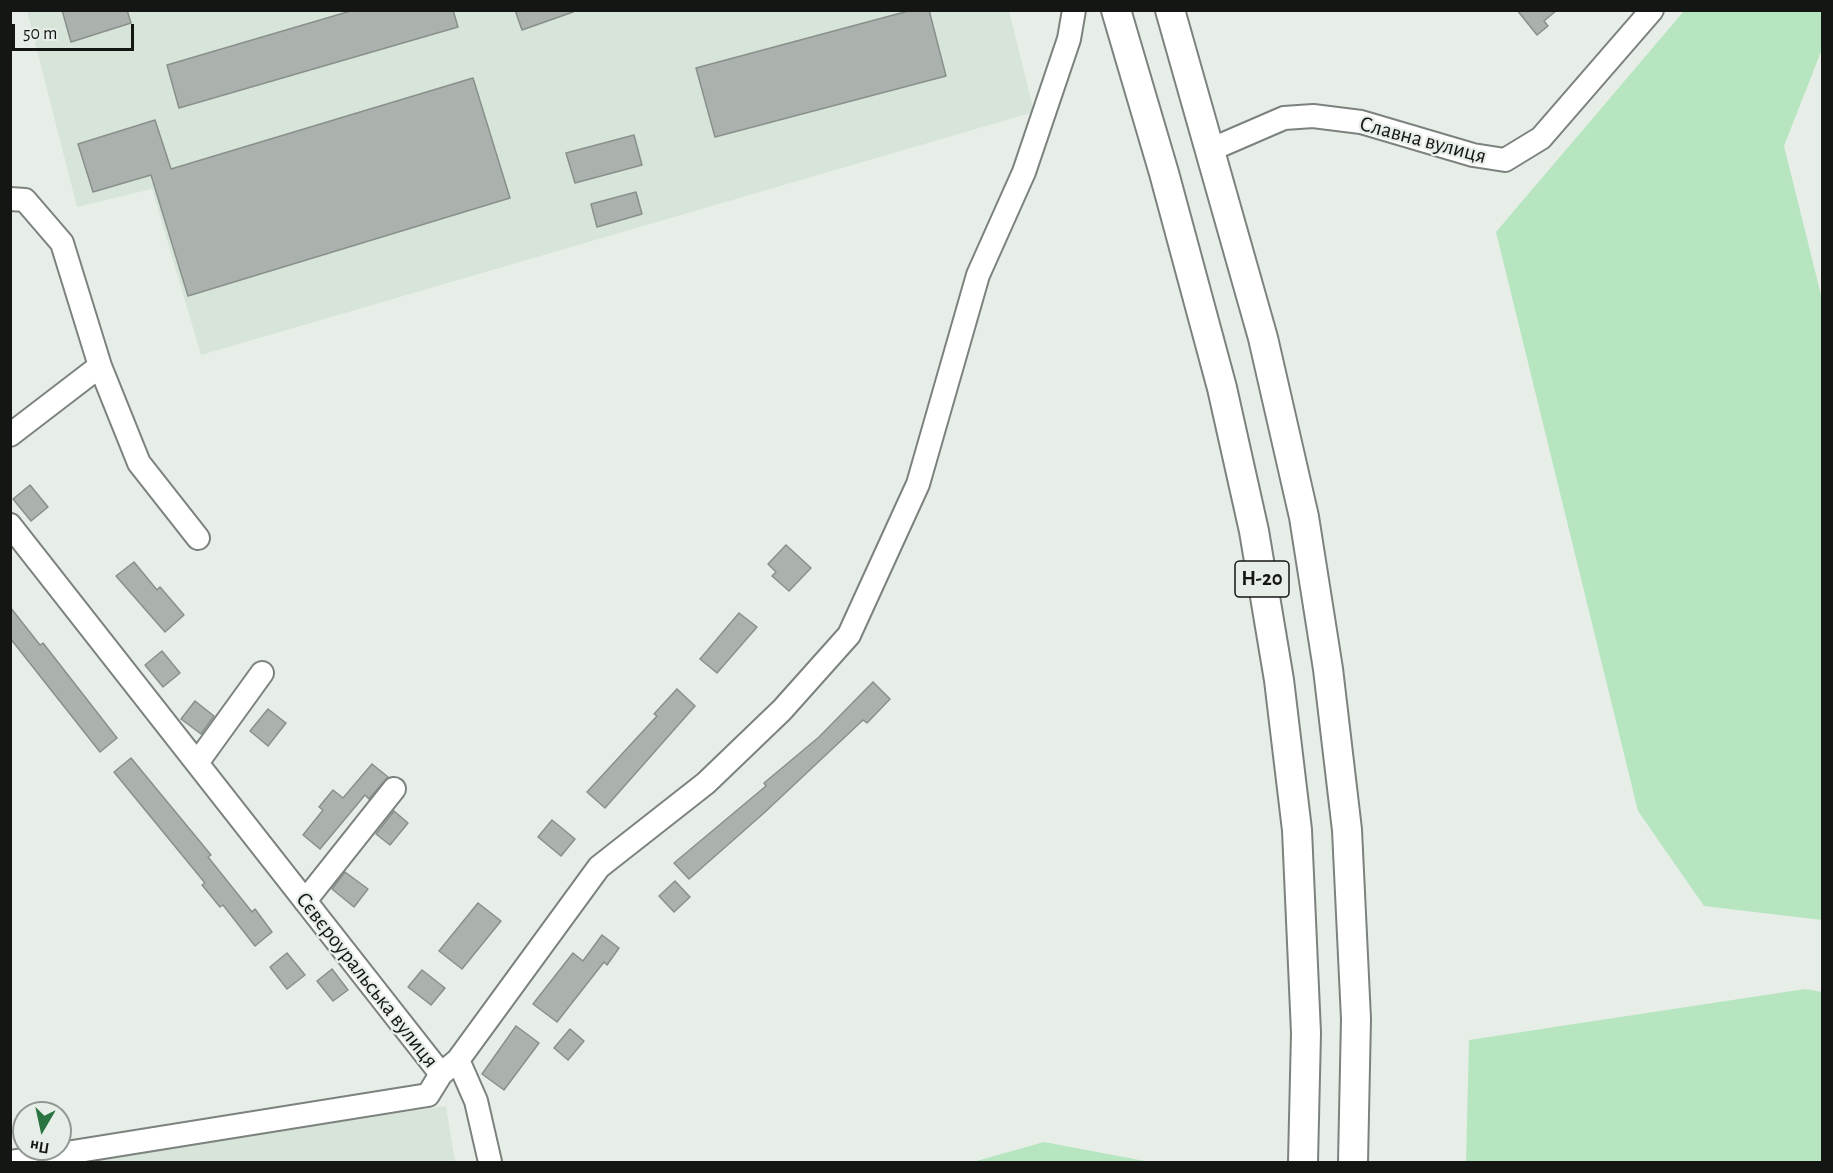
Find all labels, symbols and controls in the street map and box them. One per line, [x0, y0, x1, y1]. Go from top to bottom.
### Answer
scale bar [15, 12, 136, 50]
text: 50 m [23, 25, 57, 43]
street label: Славна вулиця [1357, 110, 1489, 170]
road number: Н-20 [1235, 561, 1289, 597]
street label: Сєвєроуральська вулиця [290, 887, 444, 1073]
north arrow [12, 1101, 72, 1161]
text: Пн [29, 1137, 50, 1156]

